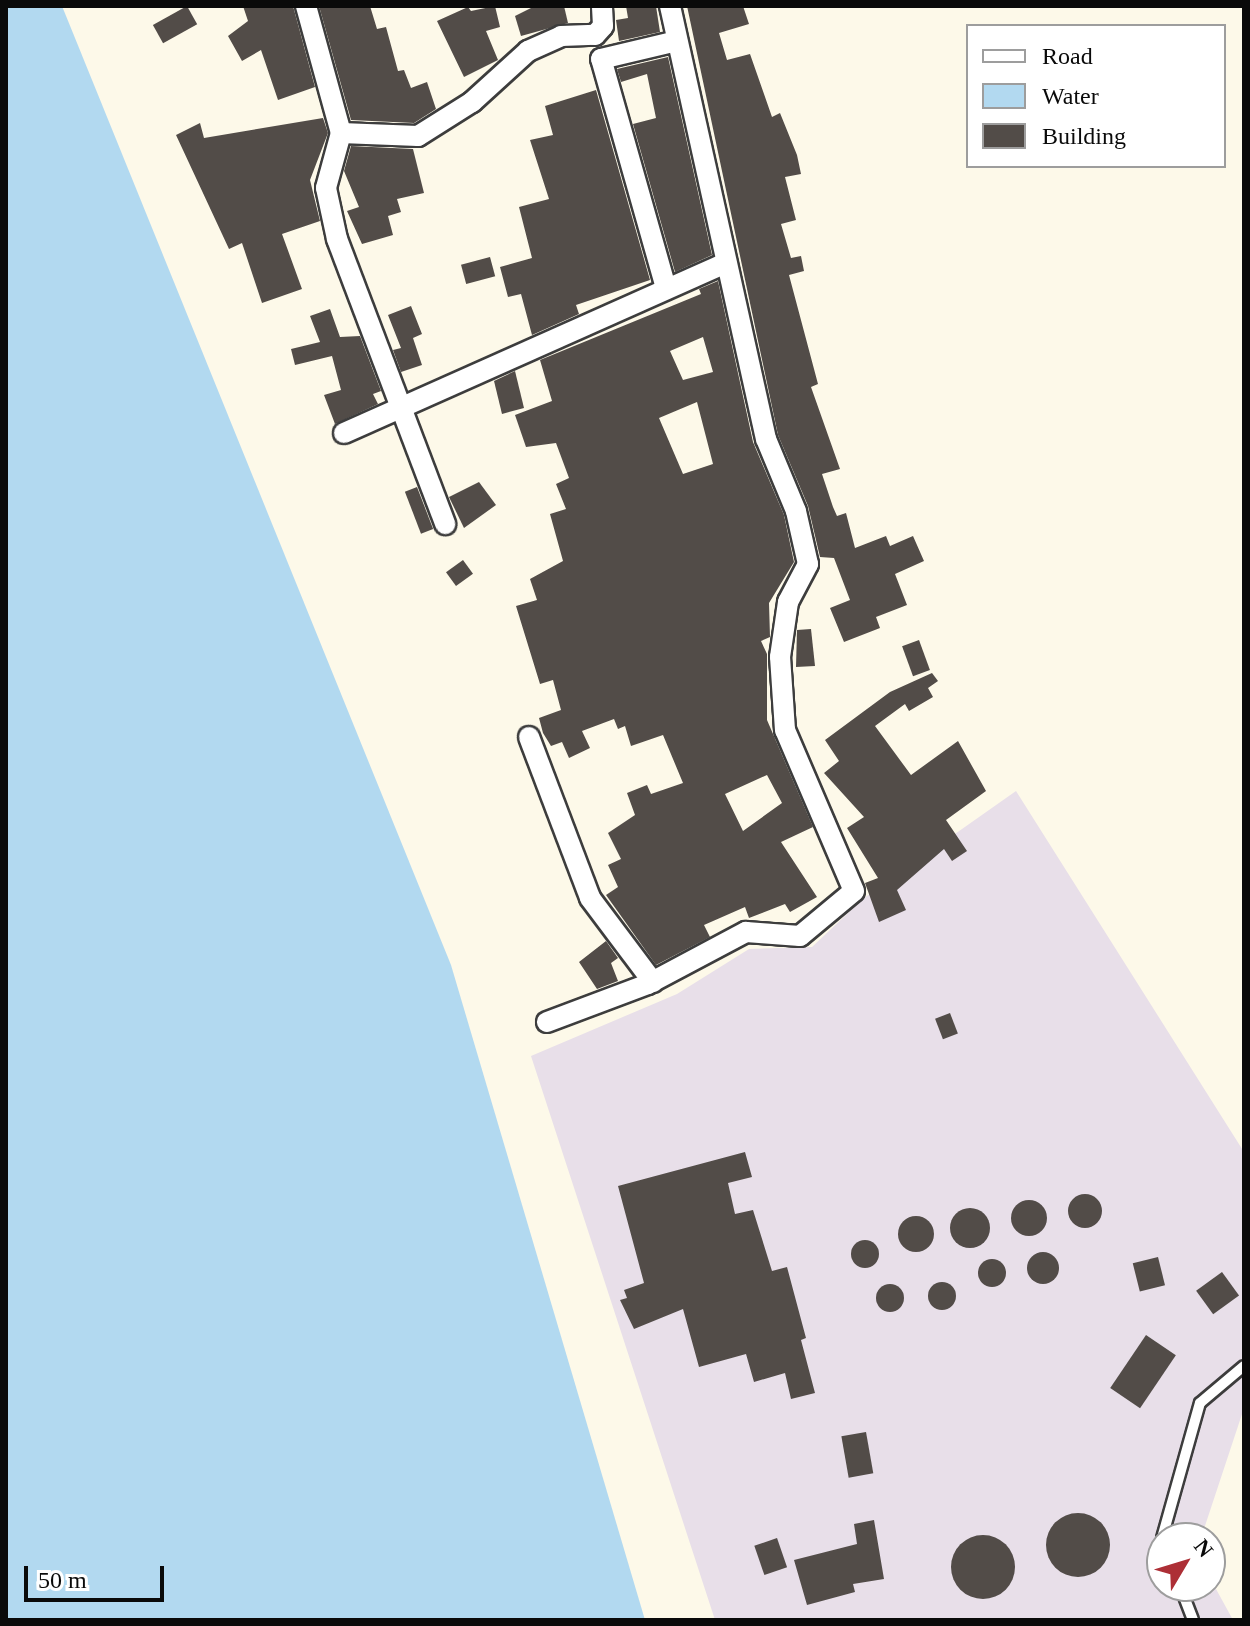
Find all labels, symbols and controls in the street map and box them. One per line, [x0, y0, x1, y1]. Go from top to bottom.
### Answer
legend [966, 24, 1226, 168]
text: Road [1042, 43, 1093, 69]
text: Water [1042, 83, 1099, 109]
text: Building [1042, 123, 1126, 149]
north arrow [1146, 1522, 1226, 1602]
text: N [1189, 1534, 1218, 1562]
scale bar [28, 1550, 168, 1600]
text: 50 m [38, 1567, 87, 1593]

